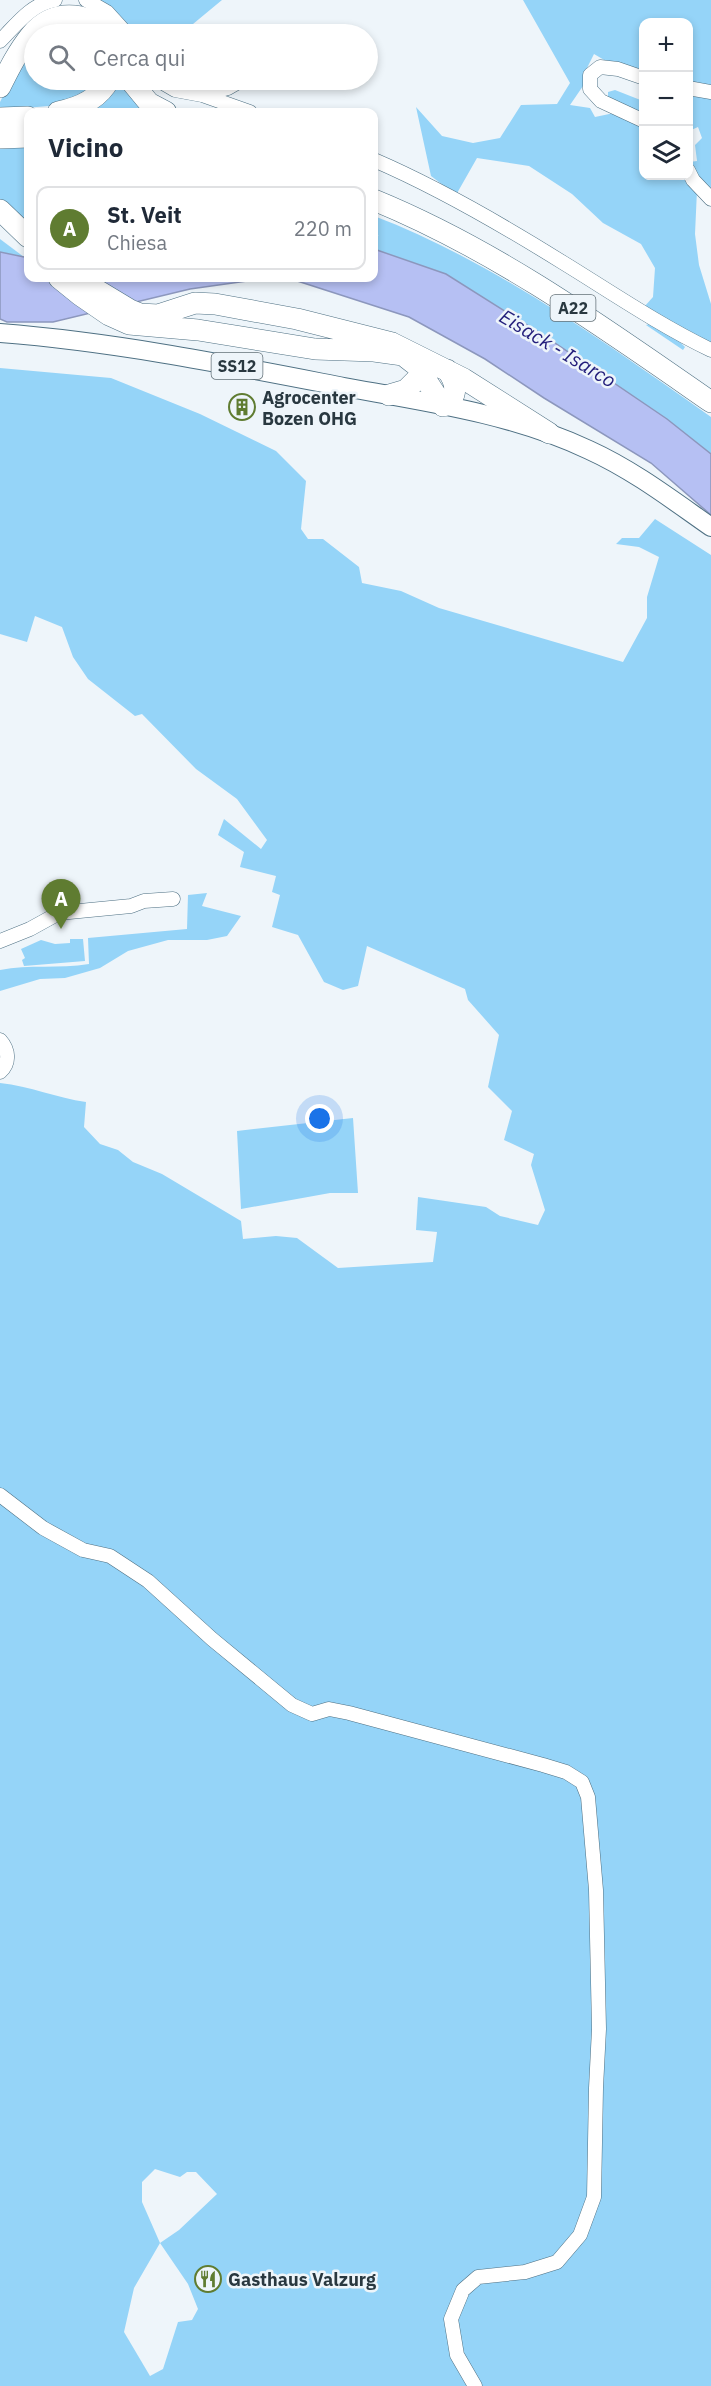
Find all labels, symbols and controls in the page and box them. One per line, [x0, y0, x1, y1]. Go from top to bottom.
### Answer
map controls [639, 18, 693, 180]
button: + [639, 18, 693, 72]
search box [24, 24, 378, 90]
icon: search [45, 41, 78, 74]
text: Cerca qui [93, 43, 185, 72]
button: − [639, 72, 693, 126]
button: layers [639, 126, 693, 180]
text: Vicino [48, 130, 123, 164]
text: St. Veit [107, 200, 182, 229]
text: A [63, 215, 76, 242]
text: 220 m [294, 215, 352, 242]
text: Chiesa [107, 229, 167, 256]
road number: A22 [550, 295, 596, 321]
water label: Eisack - Isarco [495, 303, 621, 393]
road number: SS12 [212, 353, 262, 379]
place label: Agrocenter Bozen OHG [262, 386, 357, 430]
building icon: Agrocenter Bozen OHG [227, 392, 257, 422]
pin: A [42, 880, 80, 929]
your location [305, 1104, 334, 1133]
restaurant icon: Gasthaus Valzurg [193, 2264, 223, 2294]
place label: Gasthaus Valzurg [228, 2268, 376, 2291]

